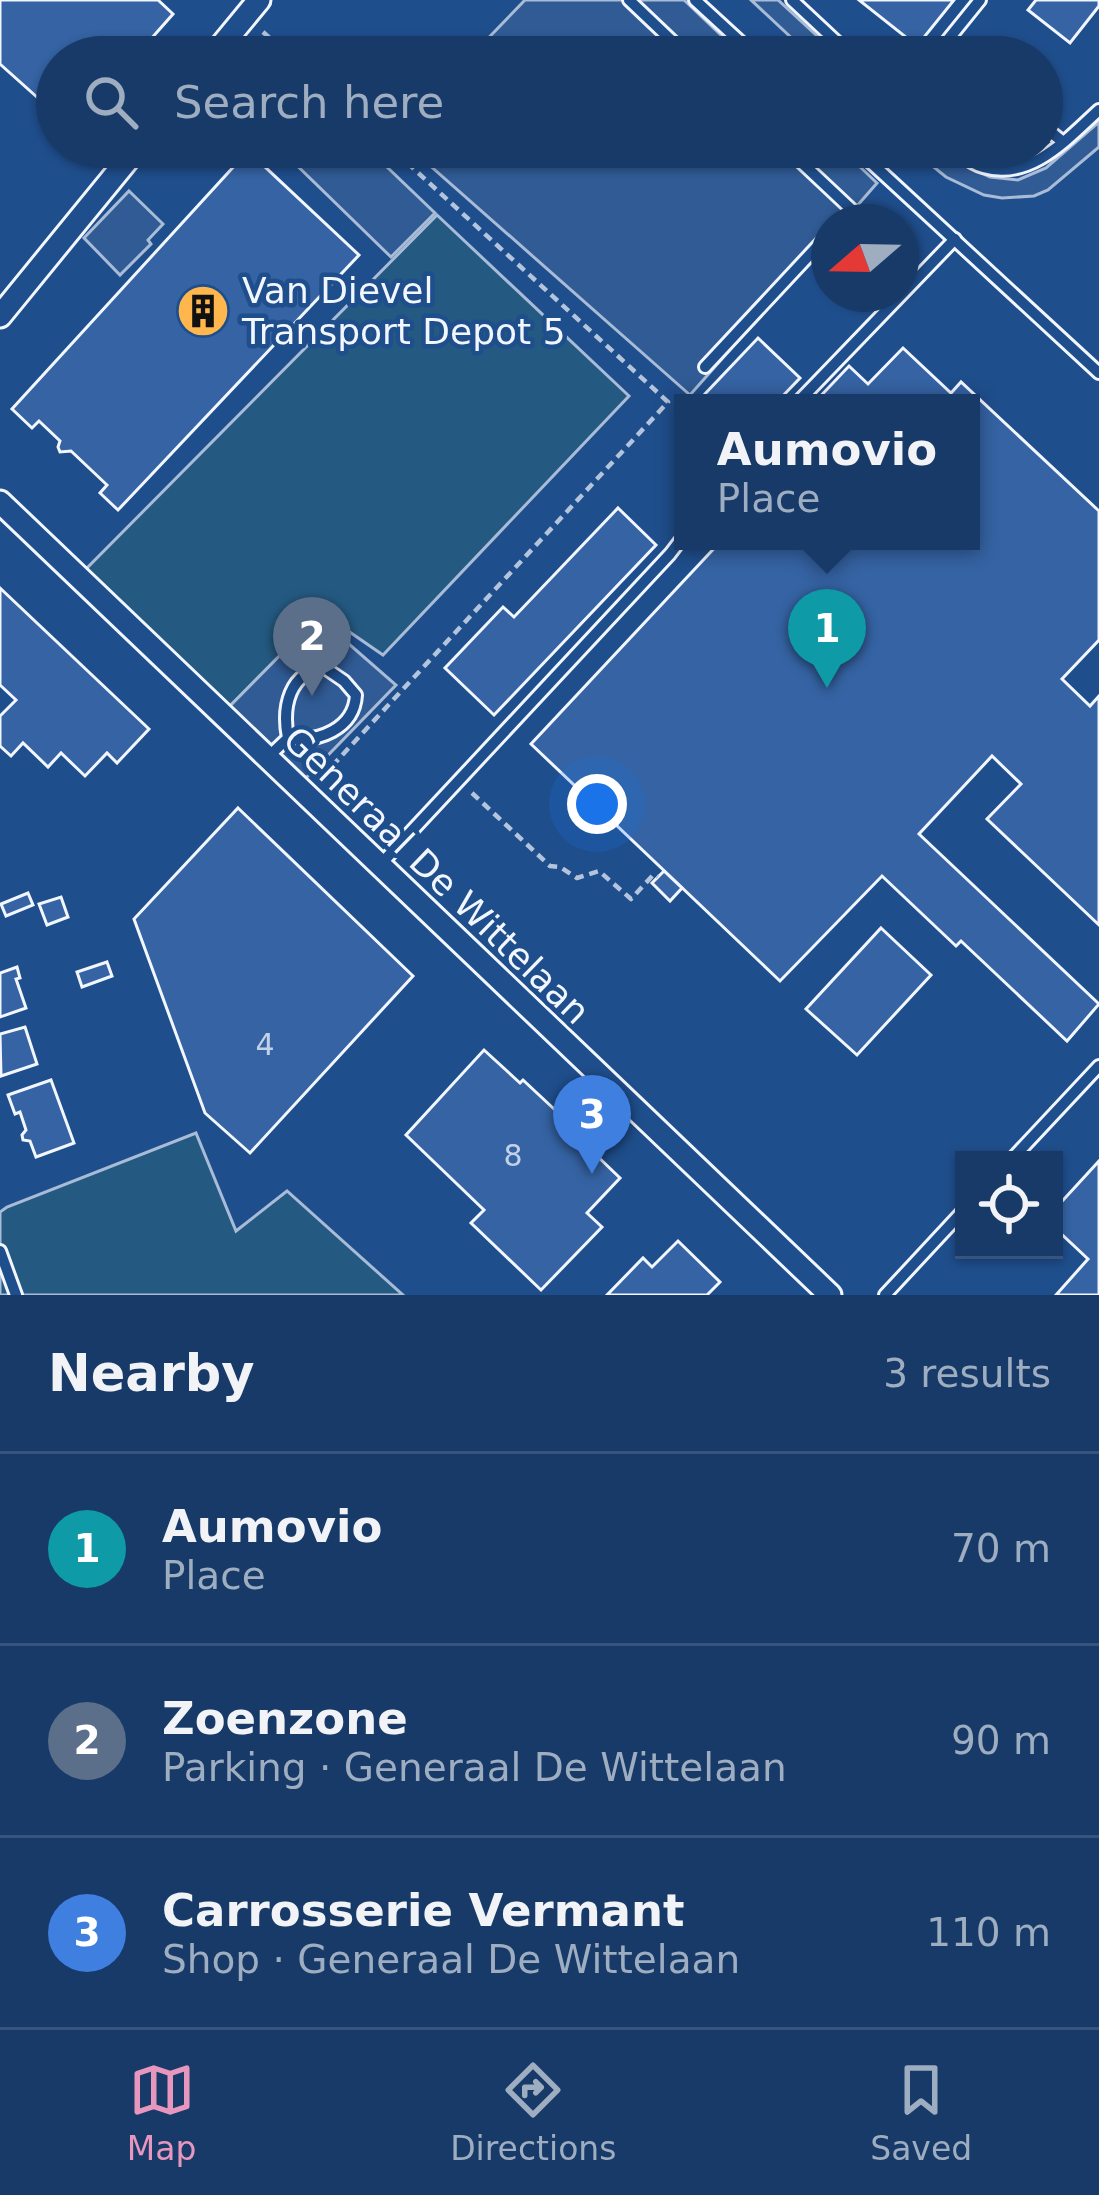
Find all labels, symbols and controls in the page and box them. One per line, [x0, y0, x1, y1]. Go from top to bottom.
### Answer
search box [36, 36, 1063, 168]
icon: search [78, 69, 144, 135]
text: Search here [174, 76, 444, 129]
north arrow [811, 204, 919, 312]
place label: Van Dievel Transport Depot 5 [241, 270, 566, 352]
building icon: Van Dievel Transport Depot 5 [175, 283, 231, 339]
popup [674, 394, 980, 550]
text: Aumovio [717, 423, 937, 476]
text: Place [717, 476, 821, 521]
pin: 1 [788, 589, 866, 688]
pin: 2 [273, 597, 351, 696]
street label: Generaal De Wittelaan [275, 719, 598, 1032]
your location [567, 774, 627, 834]
house number: 4 [255, 1027, 275, 1062]
pin: 3 [553, 1075, 631, 1174]
house number: 8 [503, 1138, 523, 1173]
map controls [955, 1151, 1063, 1259]
button: locate [955, 1151, 1063, 1259]
text: Nearby [48, 1344, 255, 1403]
text: 3 results [883, 1351, 1051, 1396]
text: Aumovio [162, 1500, 382, 1553]
text: 1 [73, 1526, 101, 1571]
text: 70 m [951, 1526, 1051, 1571]
text: Place [162, 1553, 266, 1598]
text: Zoenzone [162, 1692, 408, 1745]
text: 2 [73, 1718, 101, 1763]
text: 90 m [951, 1718, 1051, 1763]
text: Parking · Generaal De Wittelaan [162, 1745, 787, 1790]
text: Carrosserie Vermant [162, 1884, 684, 1937]
text: 3 [73, 1910, 101, 1955]
text: 110 m [926, 1910, 1051, 1955]
text: Shop · Generaal De Wittelaan [162, 1937, 740, 1982]
tab: Map [127, 2057, 197, 2168]
tab: Directions [450, 2057, 616, 2168]
tab: Saved [870, 2057, 972, 2168]

